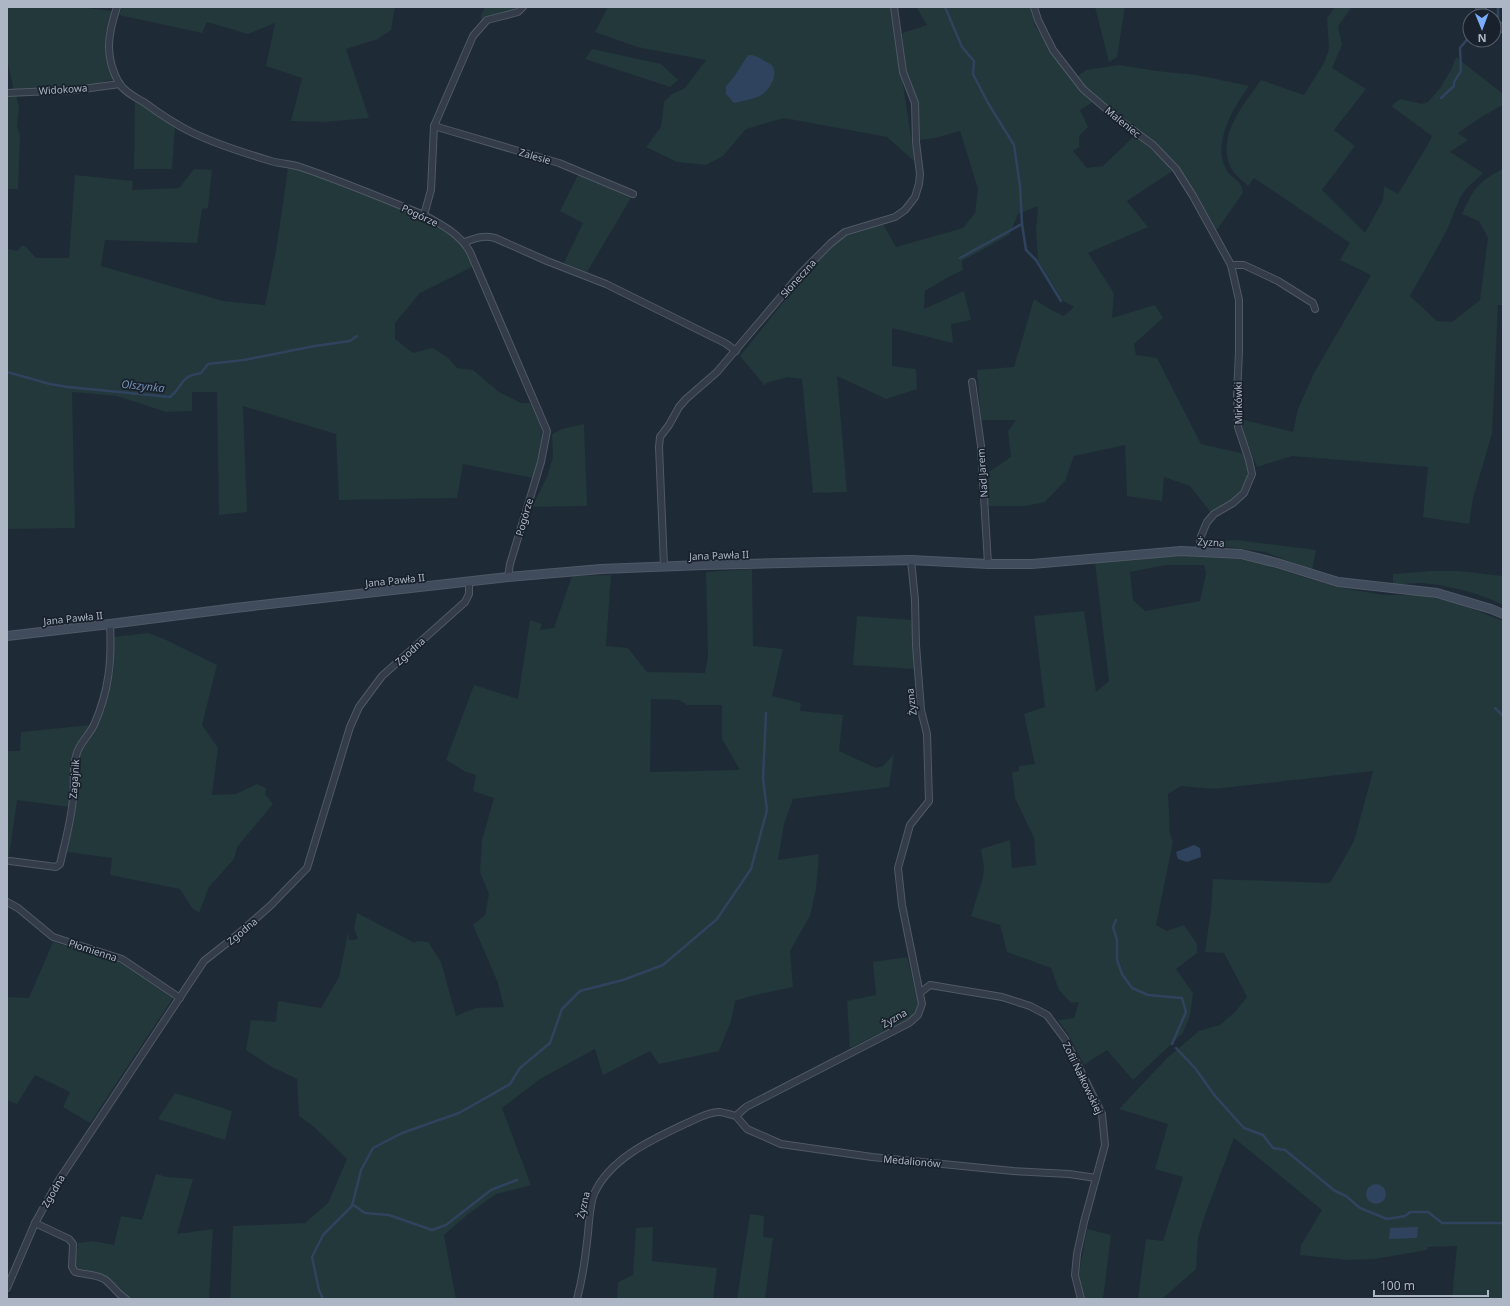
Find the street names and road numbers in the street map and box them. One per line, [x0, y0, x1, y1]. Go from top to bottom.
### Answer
street label: Widokowa [38, 80, 88, 98]
street label: Maleniec [1102, 103, 1144, 141]
street label: Zalesie [517, 145, 553, 167]
street label: Pogórze [399, 200, 441, 230]
street label: Słoneczna [777, 256, 819, 300]
street label: Mirkówki [1231, 382, 1245, 424]
street label: Nad Jarem [973, 448, 991, 498]
street label: Pogórze [512, 496, 536, 538]
street label: Żyzna [1197, 534, 1225, 550]
street label: Jana Pawła II [688, 547, 749, 563]
street label: Jana Pawła II [364, 570, 425, 590]
street label: Jana Pawła II [42, 608, 103, 628]
street label: Zgodna [392, 634, 428, 668]
street label: Żyzna [902, 688, 920, 716]
street label: Zagajnik [66, 758, 82, 799]
street label: Zgodna [224, 914, 260, 948]
street label: Płomienna [67, 936, 119, 964]
street label: Żyzna [879, 1005, 909, 1031]
street label: Zofii Nałkowskiej [1059, 1040, 1107, 1116]
street label: Medalionów [883, 1152, 941, 1170]
street label: Zgodna [38, 1172, 68, 1210]
street label: Żyzna [573, 1190, 593, 1220]

